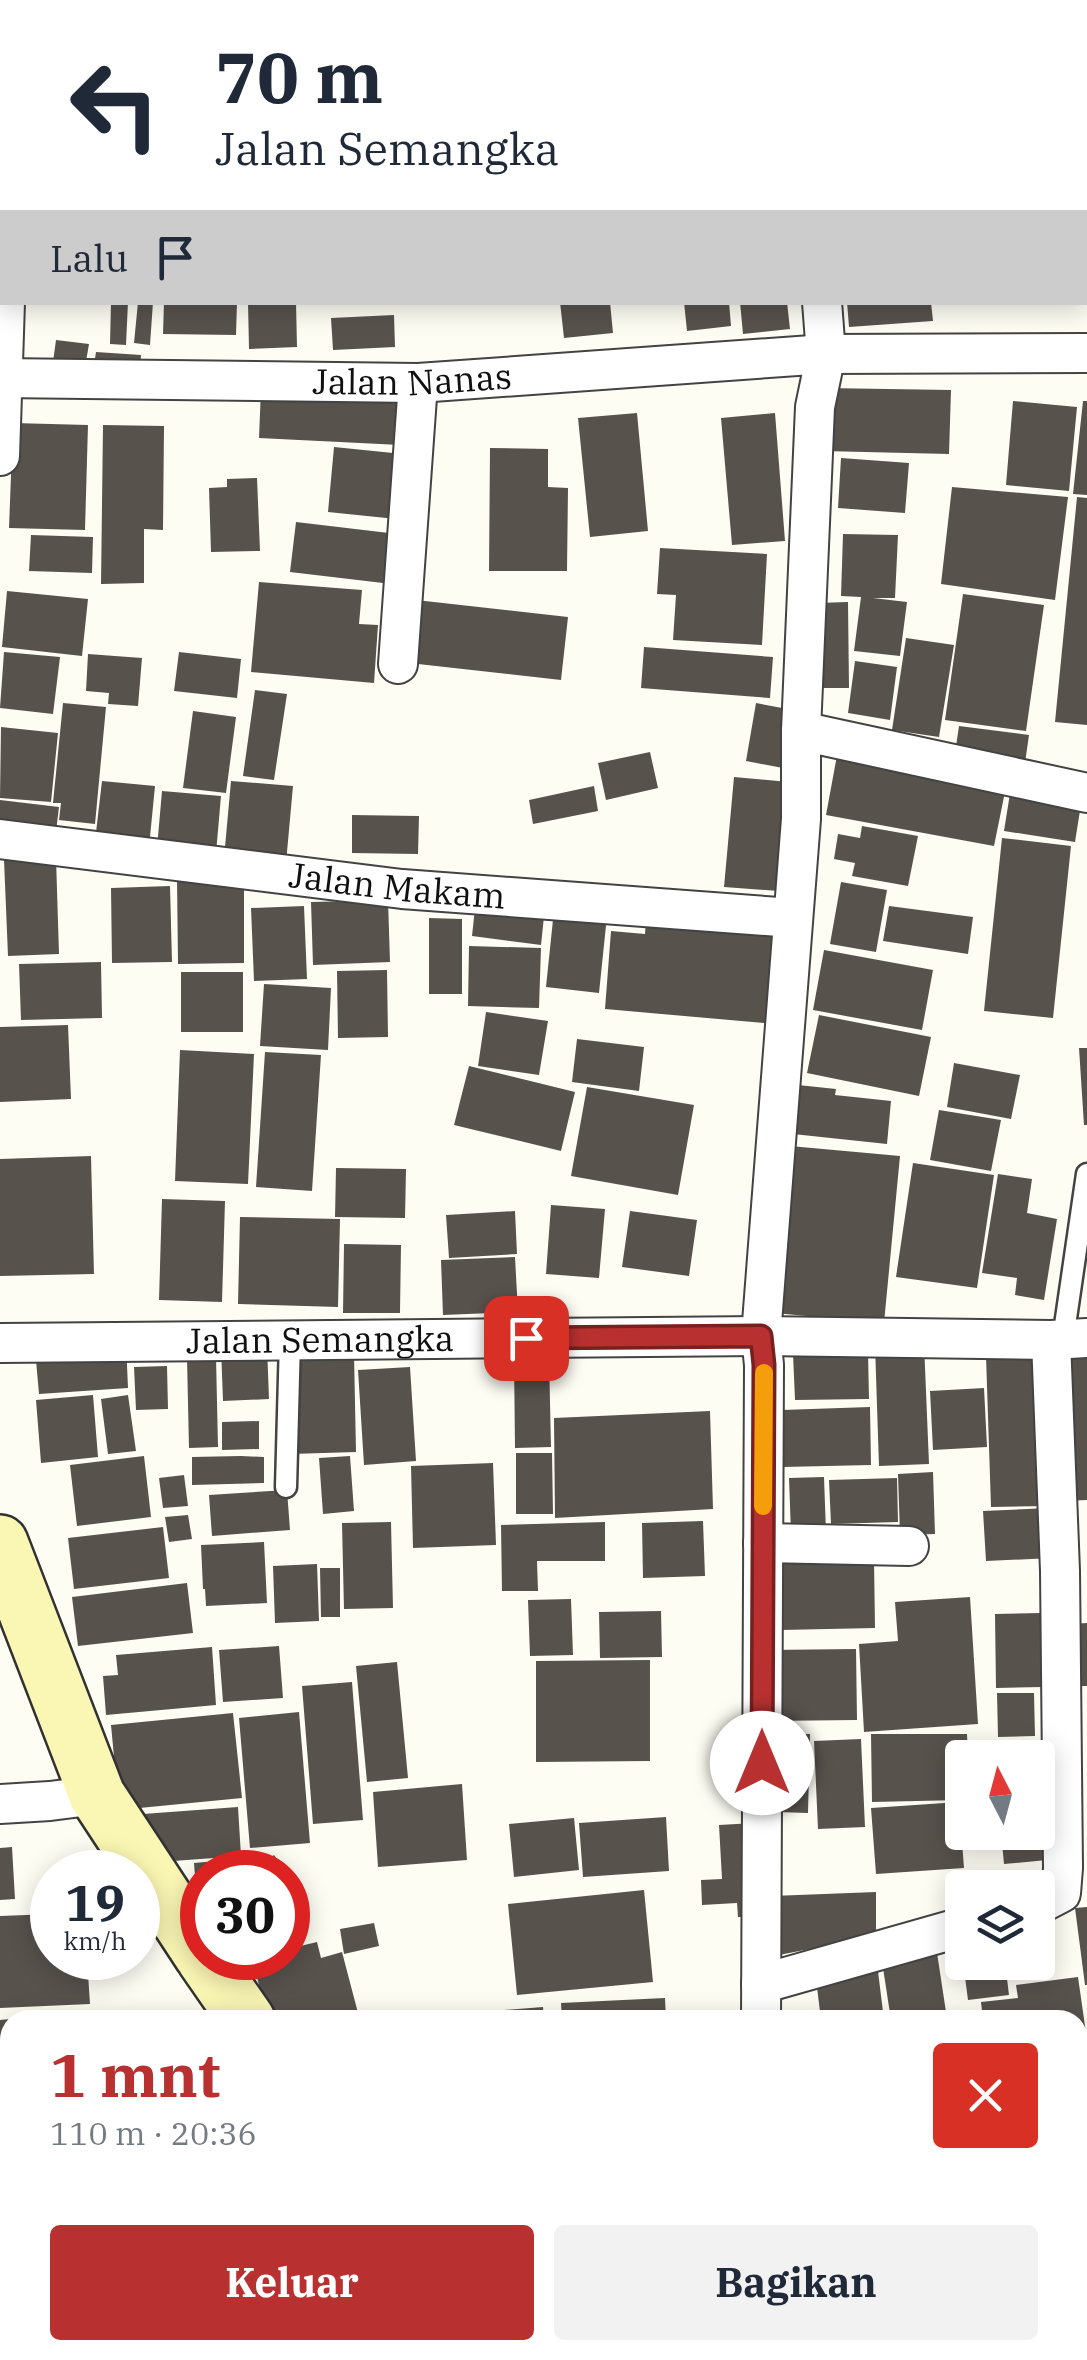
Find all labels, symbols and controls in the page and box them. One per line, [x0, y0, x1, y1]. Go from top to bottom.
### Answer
text: 70 m [215, 31, 383, 122]
icon: left [50, 40, 180, 170]
text: Jalan Semangka [215, 119, 559, 177]
icon: arrive [148, 230, 203, 285]
text: Lalu [50, 233, 128, 282]
street label: Jalan Nanas [312, 352, 513, 406]
street label: Jalan Makam [286, 851, 507, 919]
pin [484, 1296, 569, 1381]
icon: arrive [499, 1311, 554, 1366]
street label: Jalan Semangka [186, 1315, 454, 1363]
position arrow [710, 1711, 814, 1815]
north arrow [945, 1740, 1055, 1850]
map controls [945, 1740, 1055, 1980]
speed limit sign: 30 [180, 1850, 310, 1980]
text: 19 [65, 1870, 125, 1935]
button: layers [945, 1870, 1055, 1980]
text: km/h [63, 1924, 127, 1957]
text: 1 mnt [50, 2035, 220, 2114]
button: close [933, 2043, 1038, 2148]
text: 110 m · 20:36 [50, 2112, 257, 2154]
button: Keluar [50, 2225, 534, 2340]
button: Bagikan [554, 2225, 1038, 2340]

